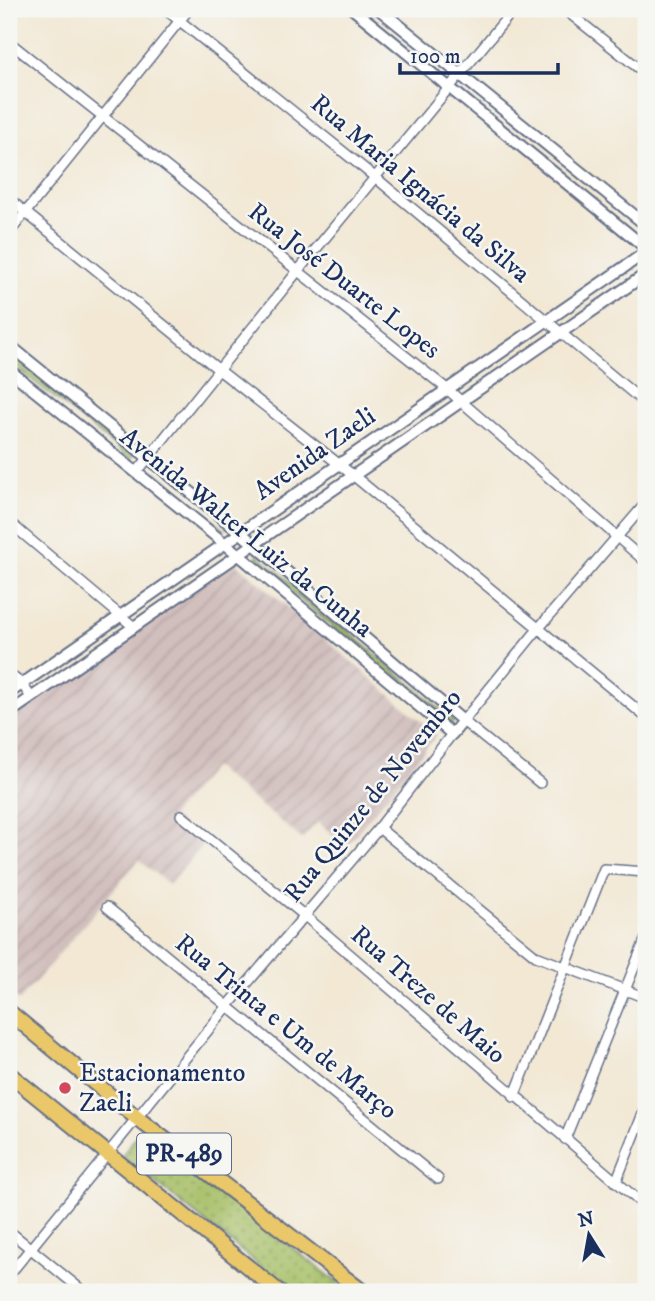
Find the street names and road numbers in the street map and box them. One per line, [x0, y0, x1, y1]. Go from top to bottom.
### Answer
street label: Rua Maria Ignácia da Silva [303, 87, 537, 291]
street label: Rua José Duarte Lopes [241, 196, 447, 366]
street label: Avenida Zaeli [248, 400, 382, 508]
street label: Avenida Walter Luiz da Cunha [113, 421, 379, 645]
street label: Rua Quinze de Novembro [277, 683, 469, 909]
street label: Rua Treze de Maio [344, 919, 512, 1071]
street label: Rua Trinta e Um de Março [168, 927, 404, 1127]
road number: PR-489 [137, 1134, 231, 1174]

